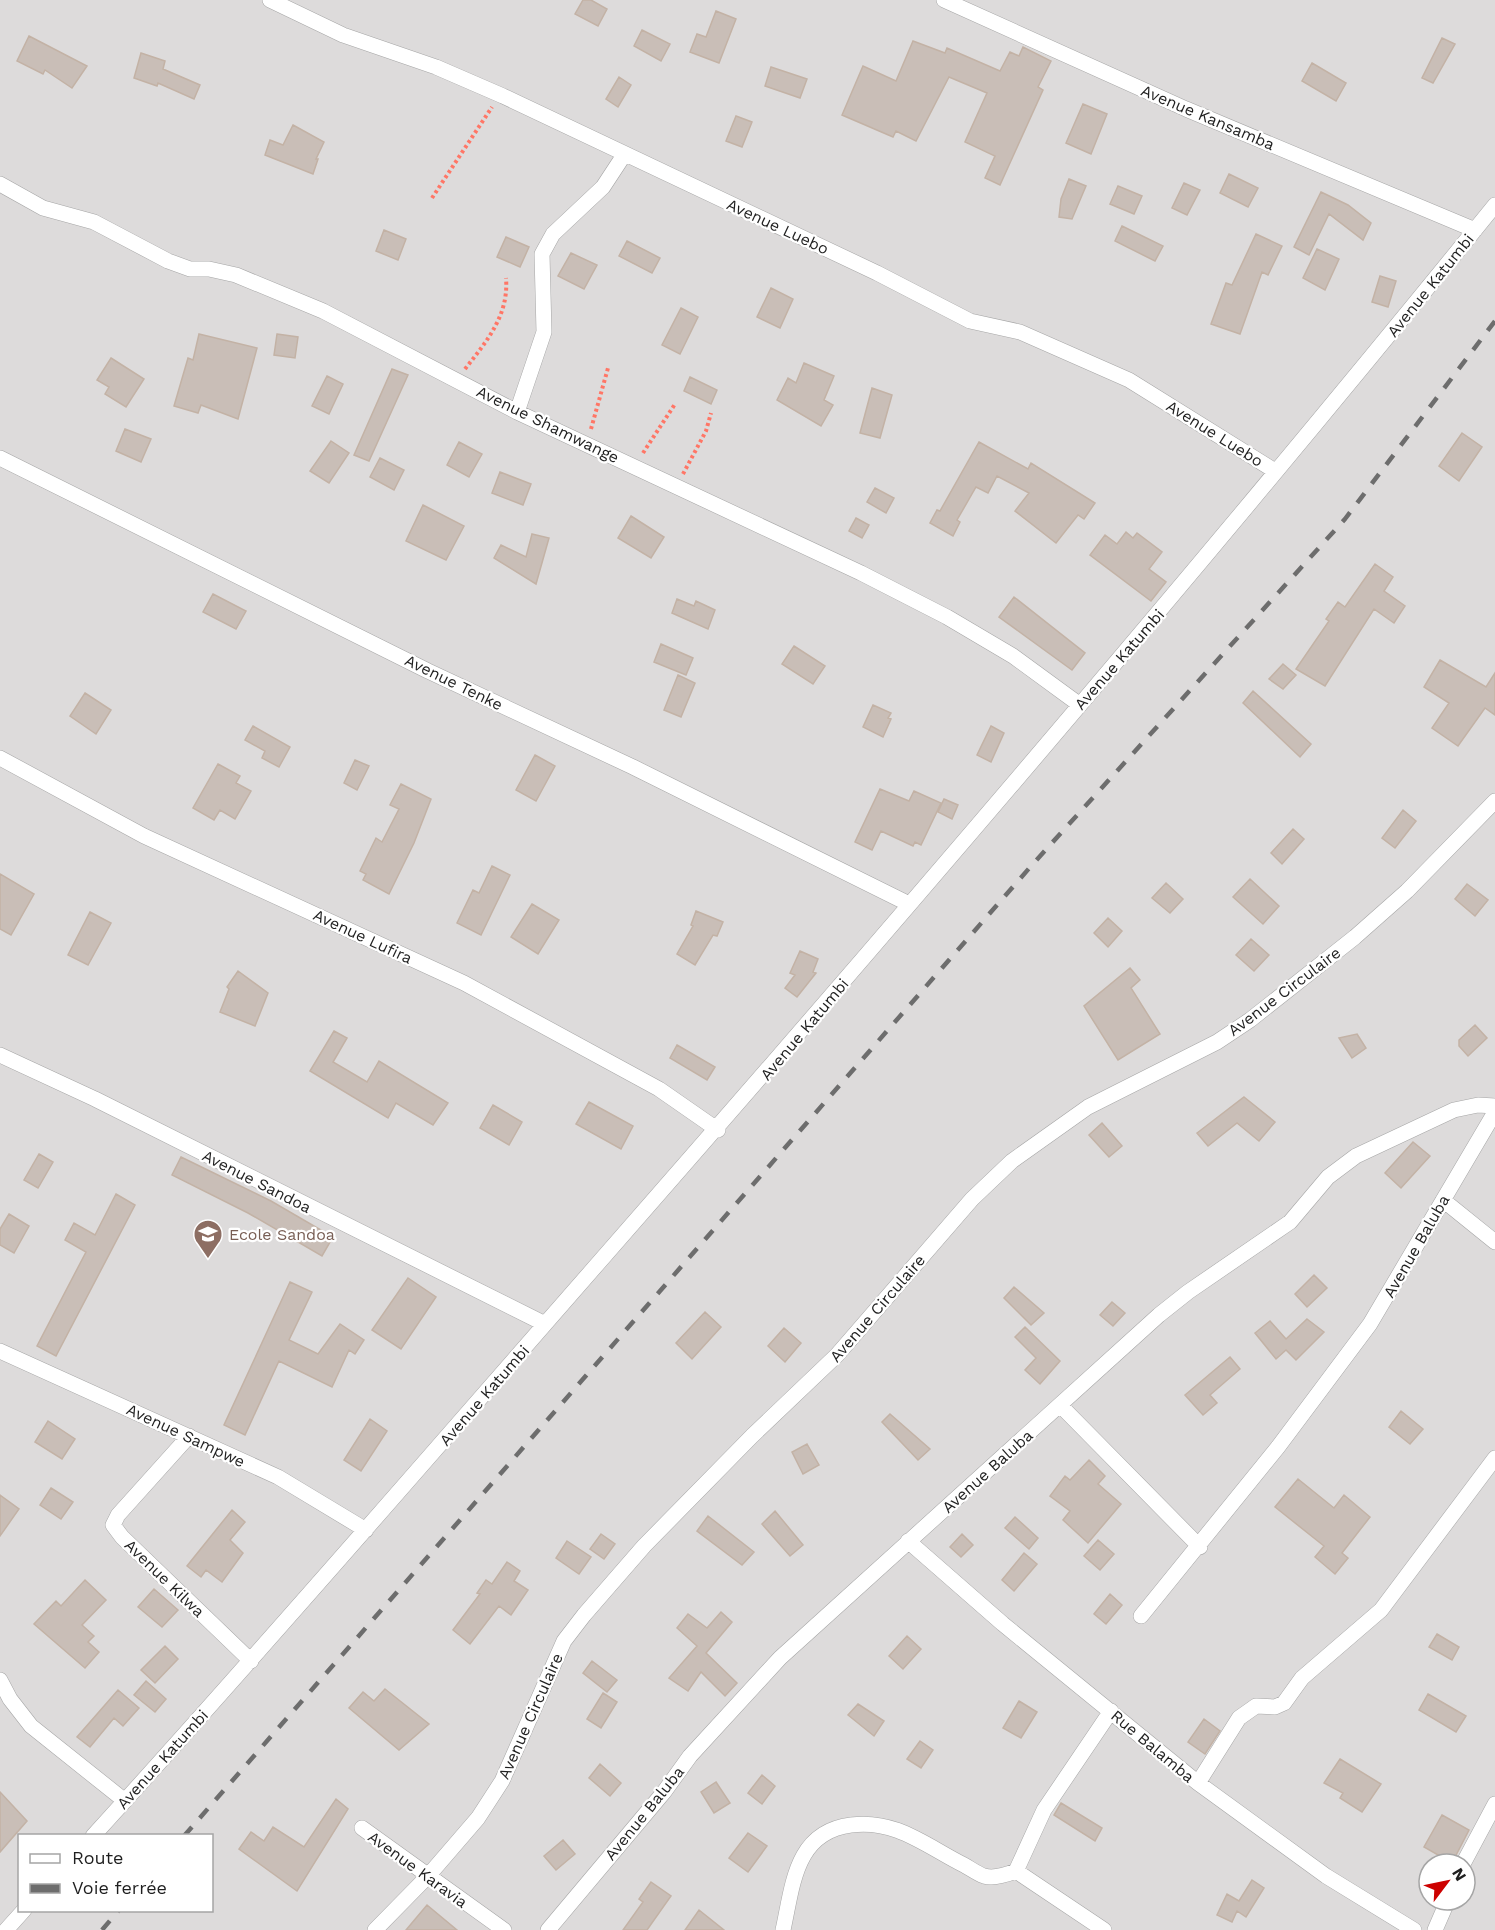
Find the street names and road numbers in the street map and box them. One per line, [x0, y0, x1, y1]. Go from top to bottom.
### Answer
street label: Avenue Kansamba [1138, 81, 1277, 154]
street label: Avenue Luebo [724, 195, 832, 258]
street label: Avenue Katumbi [1383, 230, 1478, 341]
street label: Avenue Shamwange [473, 382, 622, 467]
street label: Avenue Luebo [1163, 396, 1266, 471]
street label: Avenue Katumbi [1070, 605, 1168, 714]
street label: Avenue Tenke [402, 651, 506, 714]
street label: Avenue Lufira [310, 905, 415, 968]
street label: Avenue Circulaire [1224, 943, 1344, 1040]
street label: Avenue Katumbi [756, 975, 853, 1084]
street label: Avenue Sandoa [199, 1146, 314, 1217]
street label: Avenue Baluba [1379, 1192, 1454, 1301]
street label: Avenue Circulaire [826, 1251, 929, 1366]
street label: Avenue Katumbi [435, 1341, 533, 1450]
street label: Avenue Sampwe [124, 1400, 248, 1471]
street label: Avenue Baluba [938, 1426, 1037, 1517]
street label: Avenue Kilwa [121, 1536, 209, 1621]
street label: Avenue Circulaire [494, 1650, 567, 1782]
street label: Avenue Katumbi [113, 1706, 212, 1813]
street label: Rue Balamba [1107, 1706, 1198, 1787]
street label: Avenue Baluba [601, 1762, 688, 1864]
street label: Avenue Karavia [364, 1827, 471, 1912]

